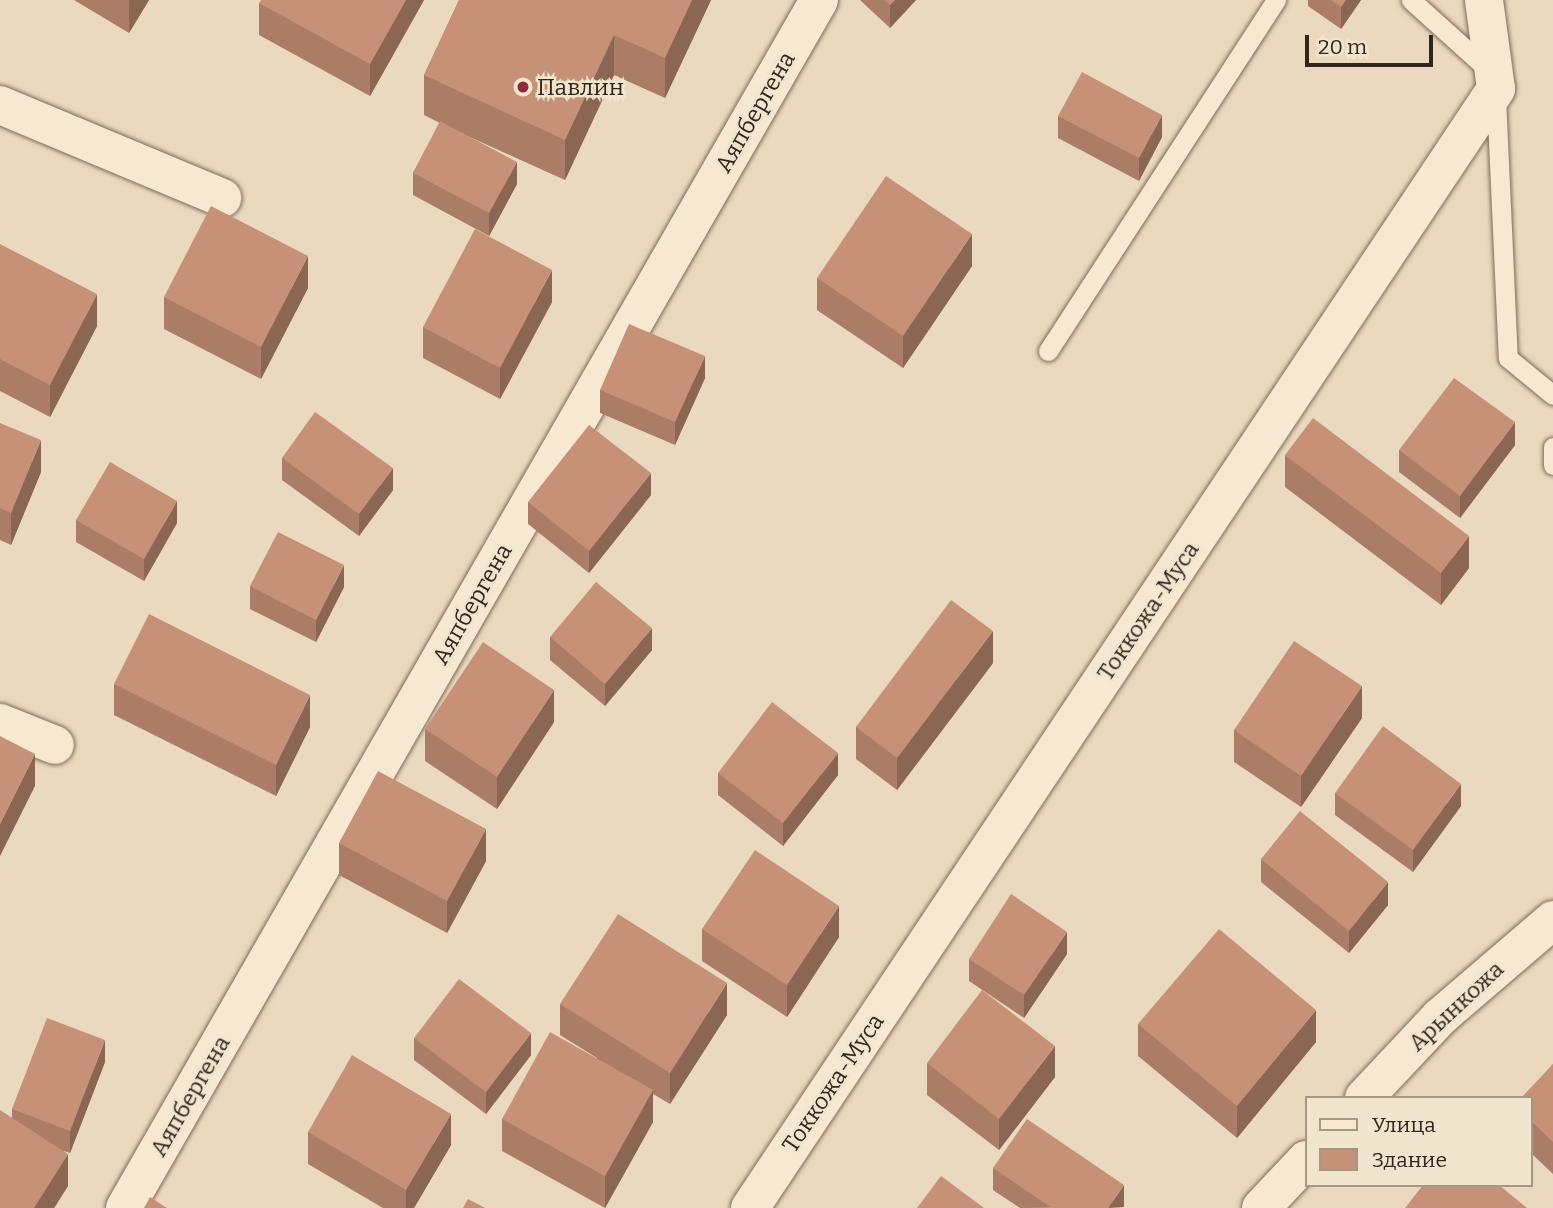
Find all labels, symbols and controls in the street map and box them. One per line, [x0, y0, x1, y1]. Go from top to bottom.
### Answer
scale bar [1308, 21, 1436, 65]
text: 20 m [1318, 34, 1367, 60]
street label: Аяпбергена [709, 47, 801, 177]
place label: Павлин [537, 73, 624, 101]
marker: Павлин [515, 79, 531, 95]
street label: Токкожа-Муса [1091, 536, 1205, 686]
street label: Аяпбергена [426, 539, 518, 669]
street label: Арынкожа [1403, 955, 1509, 1057]
street label: Токкожа-Муса [776, 1008, 890, 1158]
street label: Аяпбергена [144, 1031, 236, 1161]
legend [1304, 1096, 1532, 1187]
text: Улица [1372, 1112, 1436, 1138]
text: Здание [1372, 1147, 1447, 1173]

